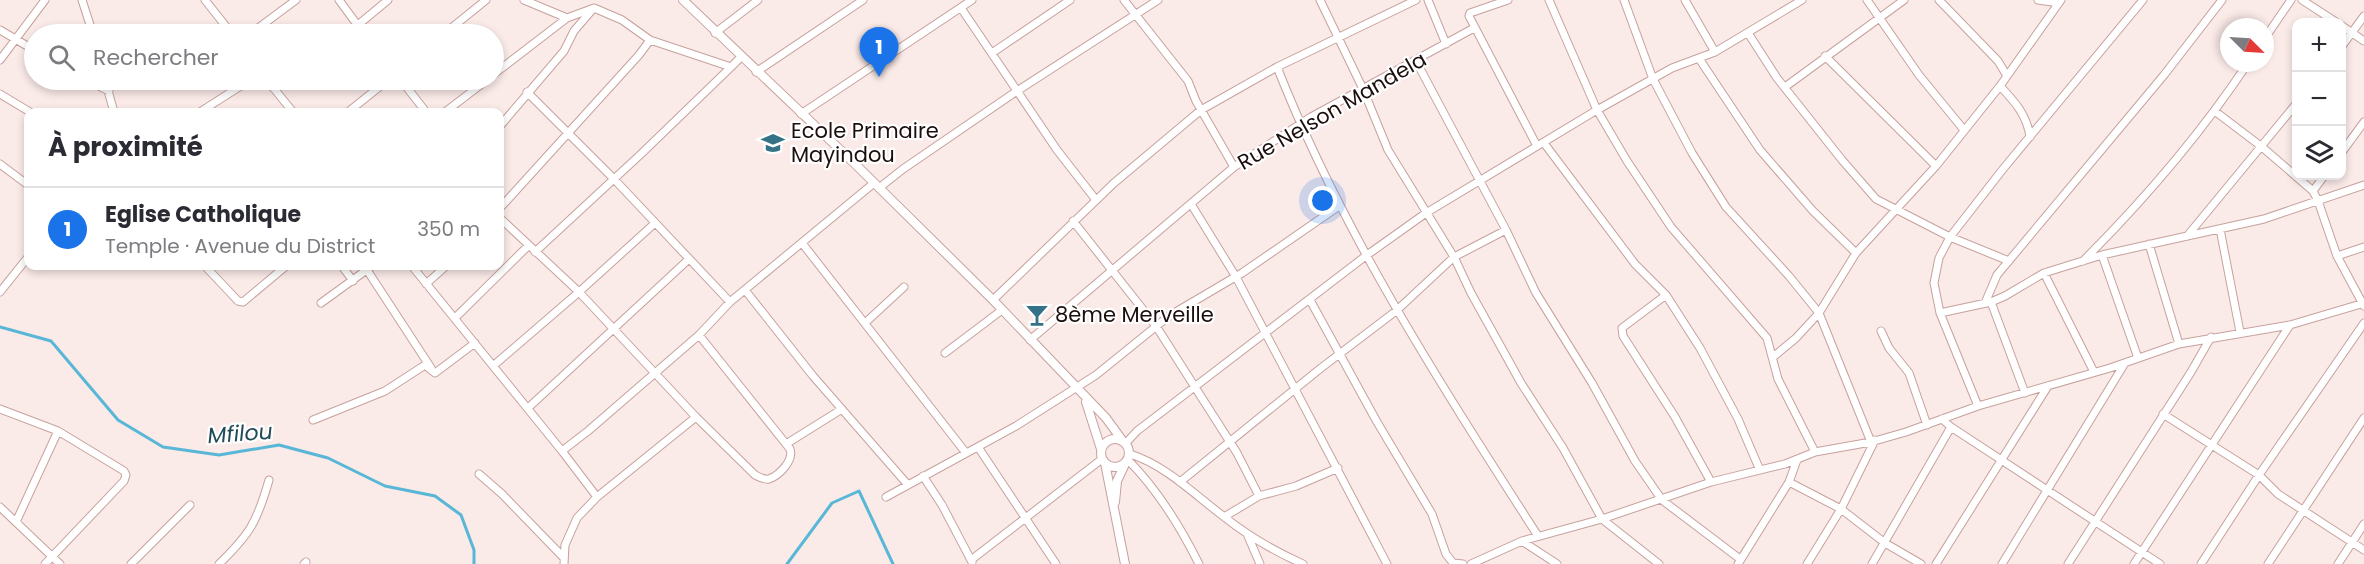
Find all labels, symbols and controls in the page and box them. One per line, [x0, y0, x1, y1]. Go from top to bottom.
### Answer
north arrow [2220, 18, 2274, 72]
map controls [2292, 18, 2346, 180]
button: + [2292, 18, 2346, 72]
search box [24, 24, 504, 90]
pin: 1 [860, 28, 898, 77]
icon: search [45, 41, 78, 74]
text: Rechercher [93, 42, 219, 73]
street label: Rue Nelson Mandela [1232, 45, 1431, 177]
button: − [2292, 72, 2346, 126]
place label: Ecole Primaire Mayindou [791, 116, 939, 169]
button: layers [2292, 126, 2346, 180]
text: À proximité [48, 129, 203, 165]
school or university icon: Ecole Primaire Mayindou [760, 130, 786, 156]
your location [1308, 186, 1337, 215]
text: Eglise Catholique [105, 199, 301, 230]
text: 1 [64, 215, 71, 243]
text: 350 m [417, 215, 480, 243]
text: Temple · Avenue du District [105, 232, 375, 260]
place label: 8ème Merveille [1055, 300, 1214, 329]
bar icon: 8ème Merveille [1024, 302, 1050, 328]
water label: Mfilou [206, 416, 274, 451]

